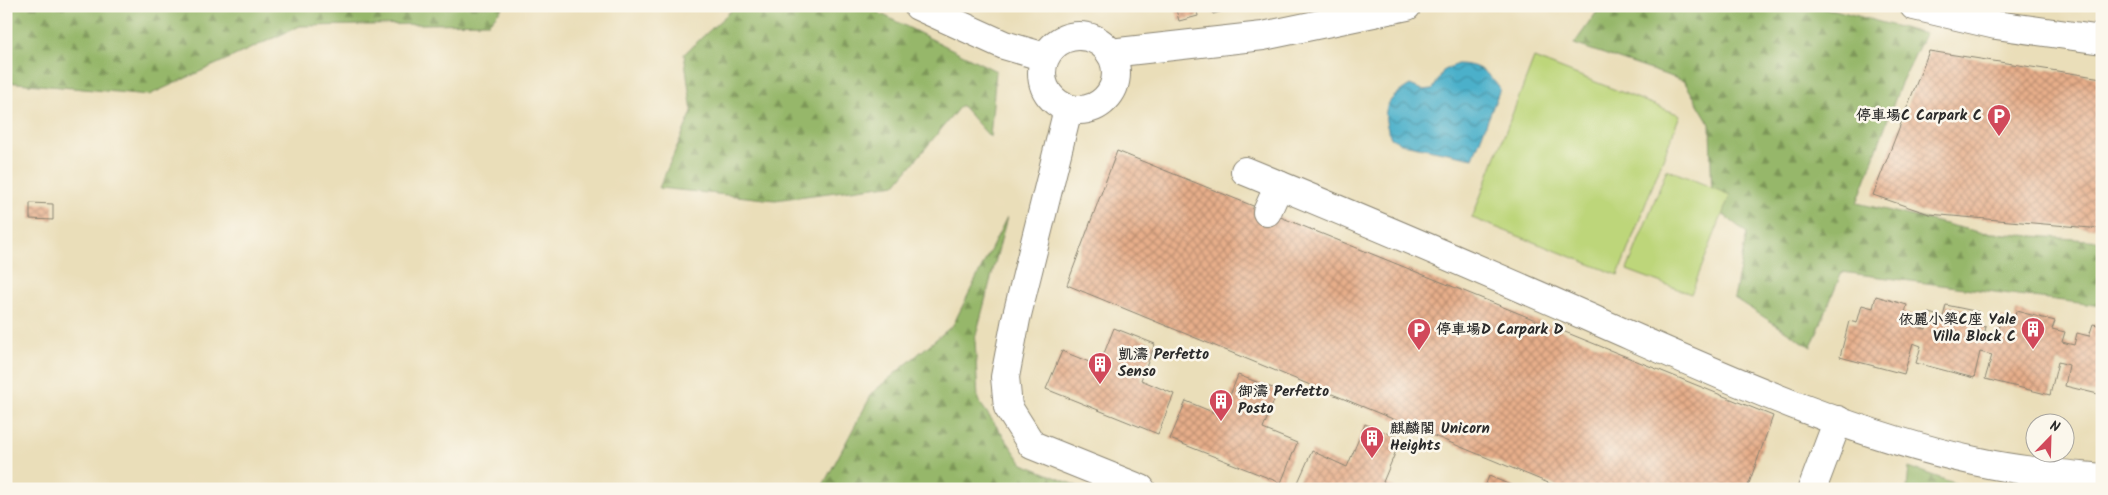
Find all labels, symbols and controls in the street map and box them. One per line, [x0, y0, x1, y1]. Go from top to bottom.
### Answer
parking icon: 停車場C Carpark C [1986, 103, 2012, 137]
place label: 停車場C Carpark C [1856, 104, 1982, 128]
place label: 依麗小築C座 Yale Villa Block C [1899, 308, 2017, 349]
building icon: 依麗小築C座 Yale Villa Block C [2020, 316, 2046, 350]
parking icon: 停車場D Carpark D [1406, 317, 1432, 351]
place label: 停車場D Carpark D [1436, 318, 1563, 342]
place label: 凱濤 Perfetto Senso [1118, 343, 1209, 384]
building icon: 凱濤 Perfetto Senso [1087, 351, 1113, 385]
place label: 御濤 Perfetto Posto [1237, 380, 1329, 421]
building icon: 御濤 Perfetto Posto [1208, 388, 1234, 422]
north arrow [2026, 412, 2076, 462]
text: N [2046, 415, 2063, 439]
place label: 麒麟閣 Unicorn Heights [1390, 417, 1490, 458]
building icon: 麒麟閣 Unicorn Heights [1359, 425, 1385, 459]

